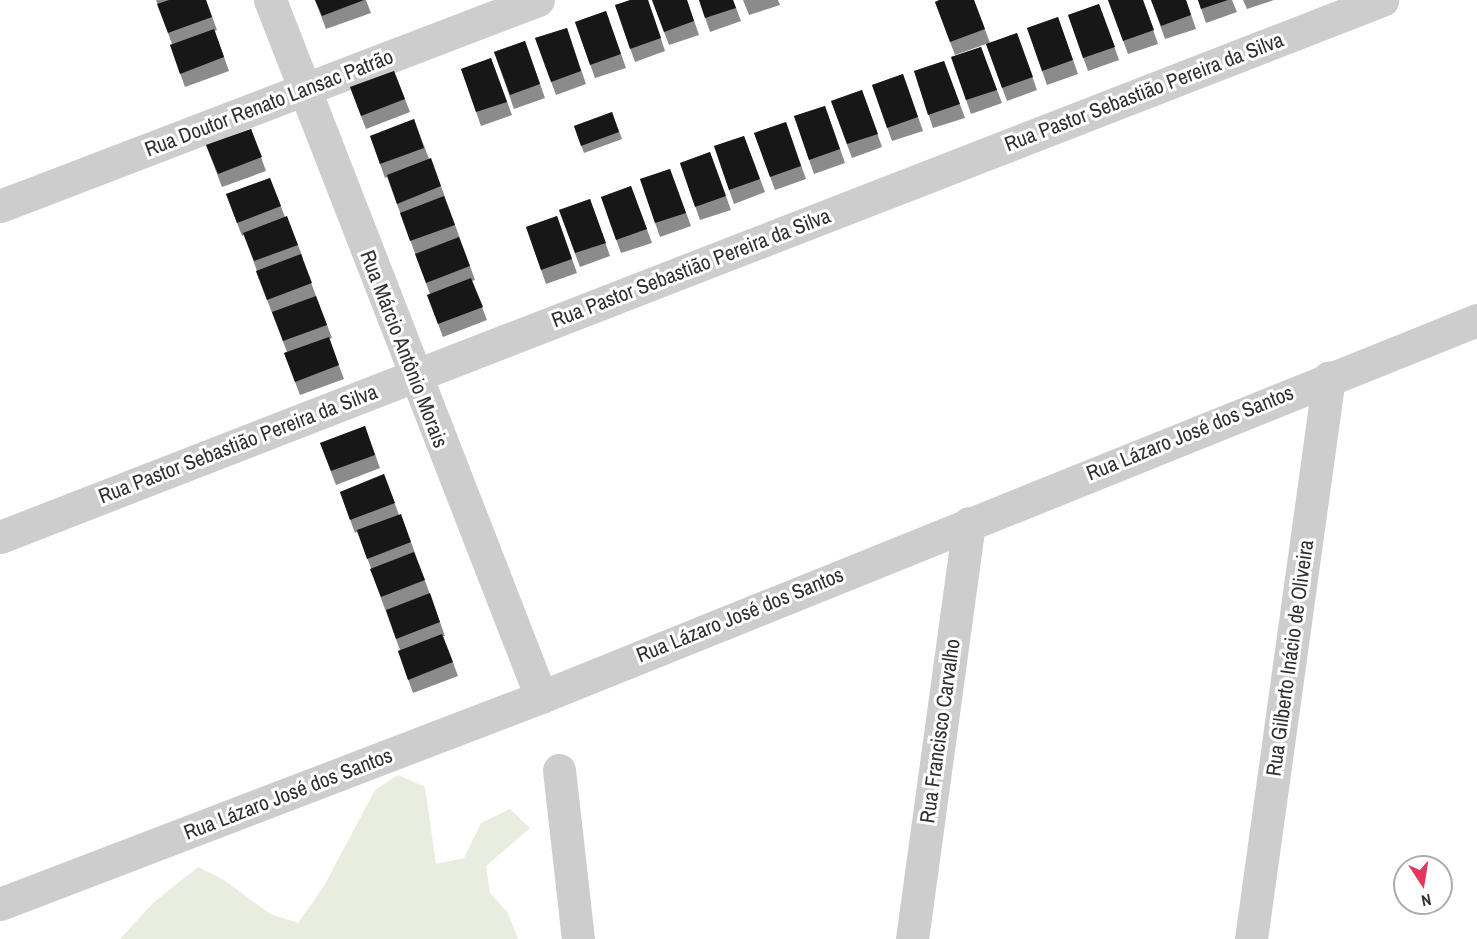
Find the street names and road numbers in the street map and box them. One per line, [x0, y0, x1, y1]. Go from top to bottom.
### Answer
street label: Rua Pastor Sebastião Pereira da Silva [1001, 27, 1287, 157]
street label: Rua Doutor Renato Lansac Patrão [141, 44, 397, 162]
street label: Rua Pastor Sebastião Pereira da Silva [548, 203, 834, 333]
street label: Rua Márcio Antônio Morais [355, 246, 453, 452]
street label: Rua Pastor Sebastião Pereira da Silva [95, 379, 381, 509]
street label: Rua Lázaro José dos Santos [1083, 380, 1297, 486]
street label: Rua Gilberto Inácio de Oliveira [1261, 538, 1319, 778]
street label: Rua Lázaro José dos Santos [633, 562, 847, 668]
street label: Rua Francisco Carvalho [915, 637, 965, 825]
street label: Rua Lázaro José dos Santos [180, 743, 396, 845]

